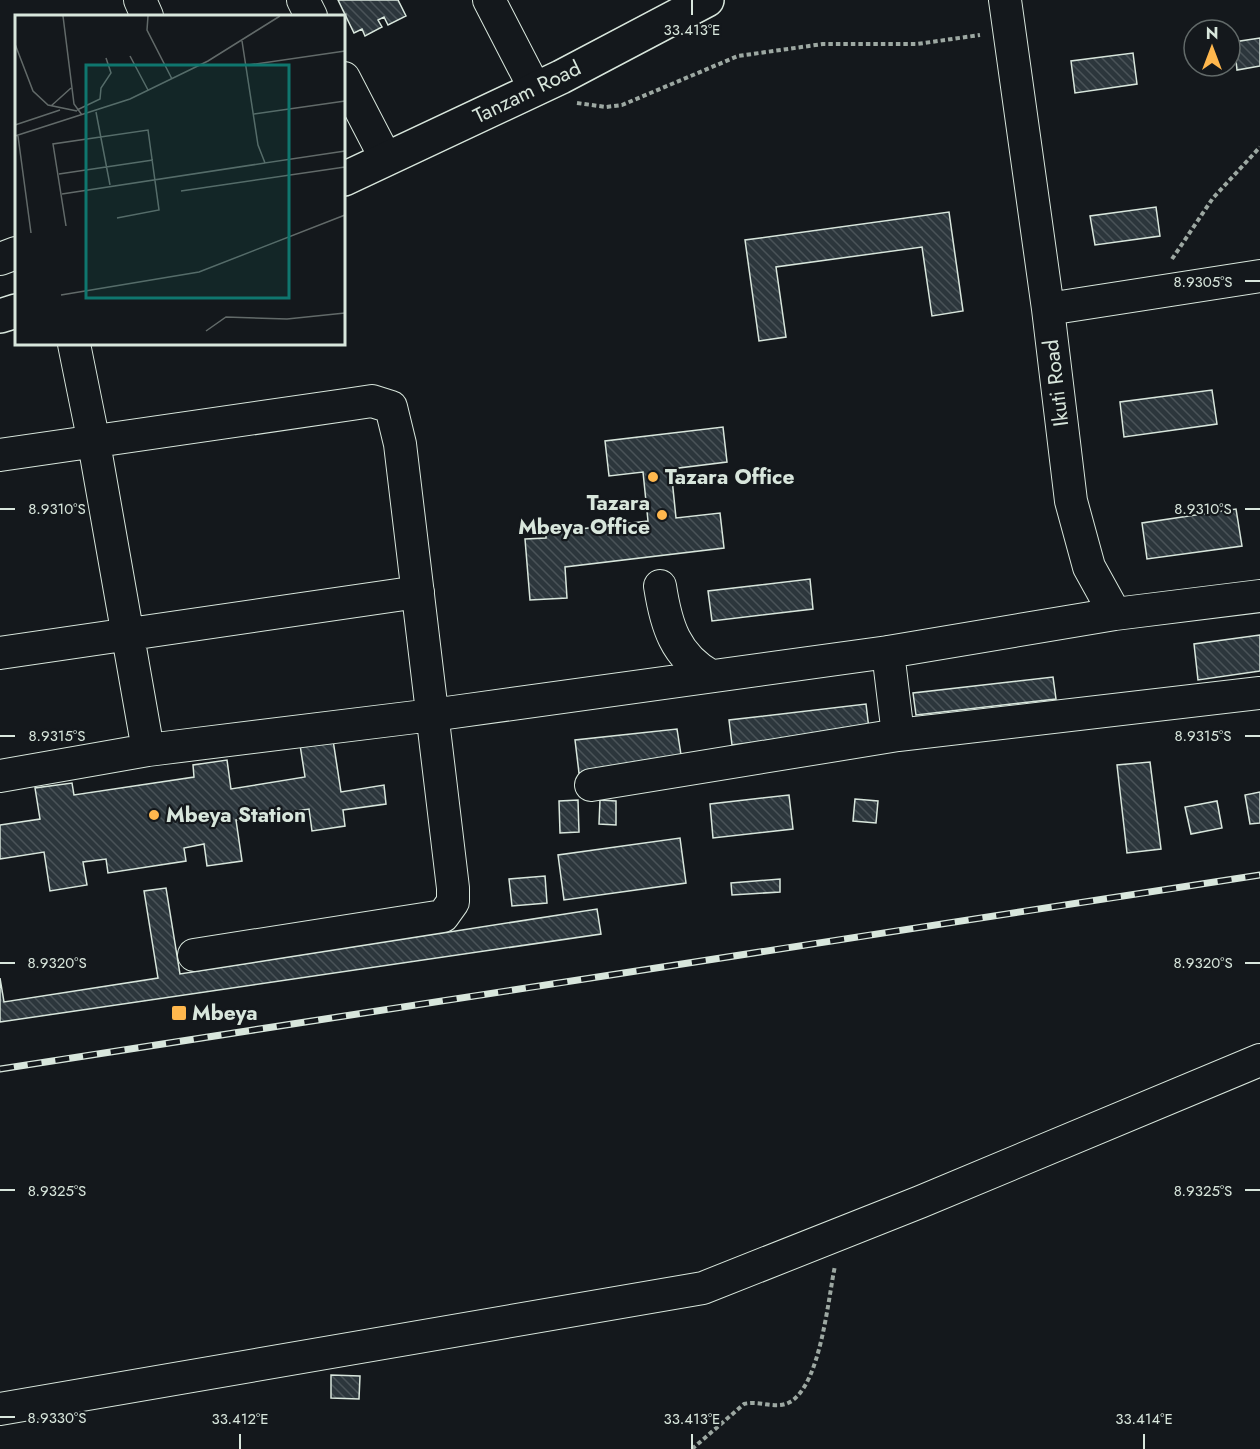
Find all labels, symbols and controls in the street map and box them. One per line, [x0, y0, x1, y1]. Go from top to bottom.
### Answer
inset map [15, 15, 345, 345]
north arrow [1182, 18, 1242, 78]
text: 33.413°E [664, 19, 720, 41]
text: N [1206, 22, 1218, 45]
street label: Tanzam Road [468, 53, 586, 131]
text: 8.9305°S [1173, 271, 1233, 293]
street label: Ikuti Road [1036, 338, 1076, 428]
place label: Tazara Office [665, 462, 794, 492]
marker: Tazara Office [646, 470, 660, 484]
place label: Tazara Mbeya Office [518, 488, 650, 542]
text: 8.9310°S [28, 498, 86, 520]
text: 8.9310°S [1174, 498, 1232, 520]
marker: Tazara Mbeya Office [655, 508, 669, 522]
text: 8.9315°S [29, 725, 85, 747]
text: 8.9315°S [1175, 725, 1231, 747]
place label: Mbeya Station [166, 800, 306, 830]
marker: Mbeya Station [147, 808, 161, 822]
text: 8.9320°S [27, 952, 87, 974]
text: 8.9320°S [1173, 952, 1233, 974]
place label: Mbeya [192, 998, 258, 1028]
marker: Mbeya [170, 1004, 188, 1022]
text: 8.9325°S [28, 1180, 86, 1202]
text: 8.9325°S [1174, 1180, 1232, 1202]
text: 8.9330°S [28, 1407, 86, 1429]
text: 33.412°E [211, 1408, 269, 1430]
text: 33.413°E [664, 1408, 720, 1430]
text: 33.414°E [1115, 1408, 1173, 1430]

